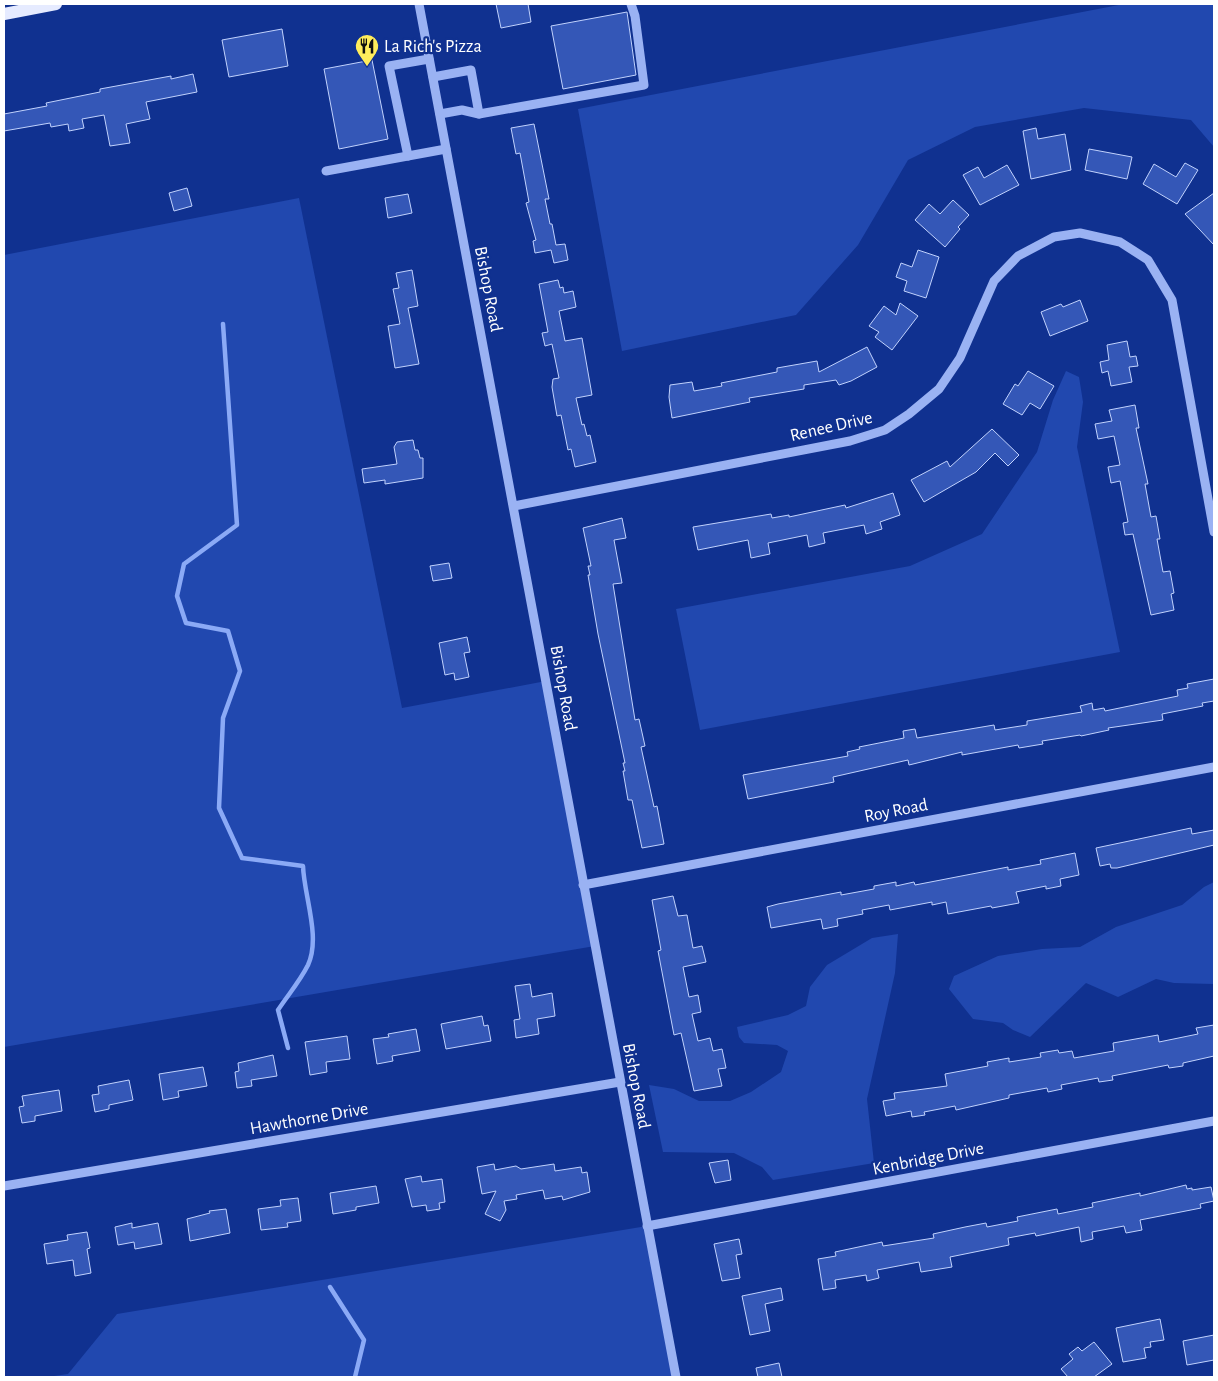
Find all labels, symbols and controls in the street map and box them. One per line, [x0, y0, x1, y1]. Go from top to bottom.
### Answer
restaurant icon: La Rich's Pizza [354, 33, 380, 67]
place label: La Rich's Pizza [384, 38, 482, 56]
street label: Bishop Road [471, 245, 505, 334]
street label: Renee Drive [788, 409, 874, 445]
street label: Bishop Road [547, 644, 579, 732]
street label: Roy Road [863, 796, 930, 826]
street label: Bishop Road [619, 1042, 653, 1131]
street label: Hawthorne Drive [249, 1100, 370, 1138]
street label: Kenbridge Drive [871, 1139, 985, 1179]

